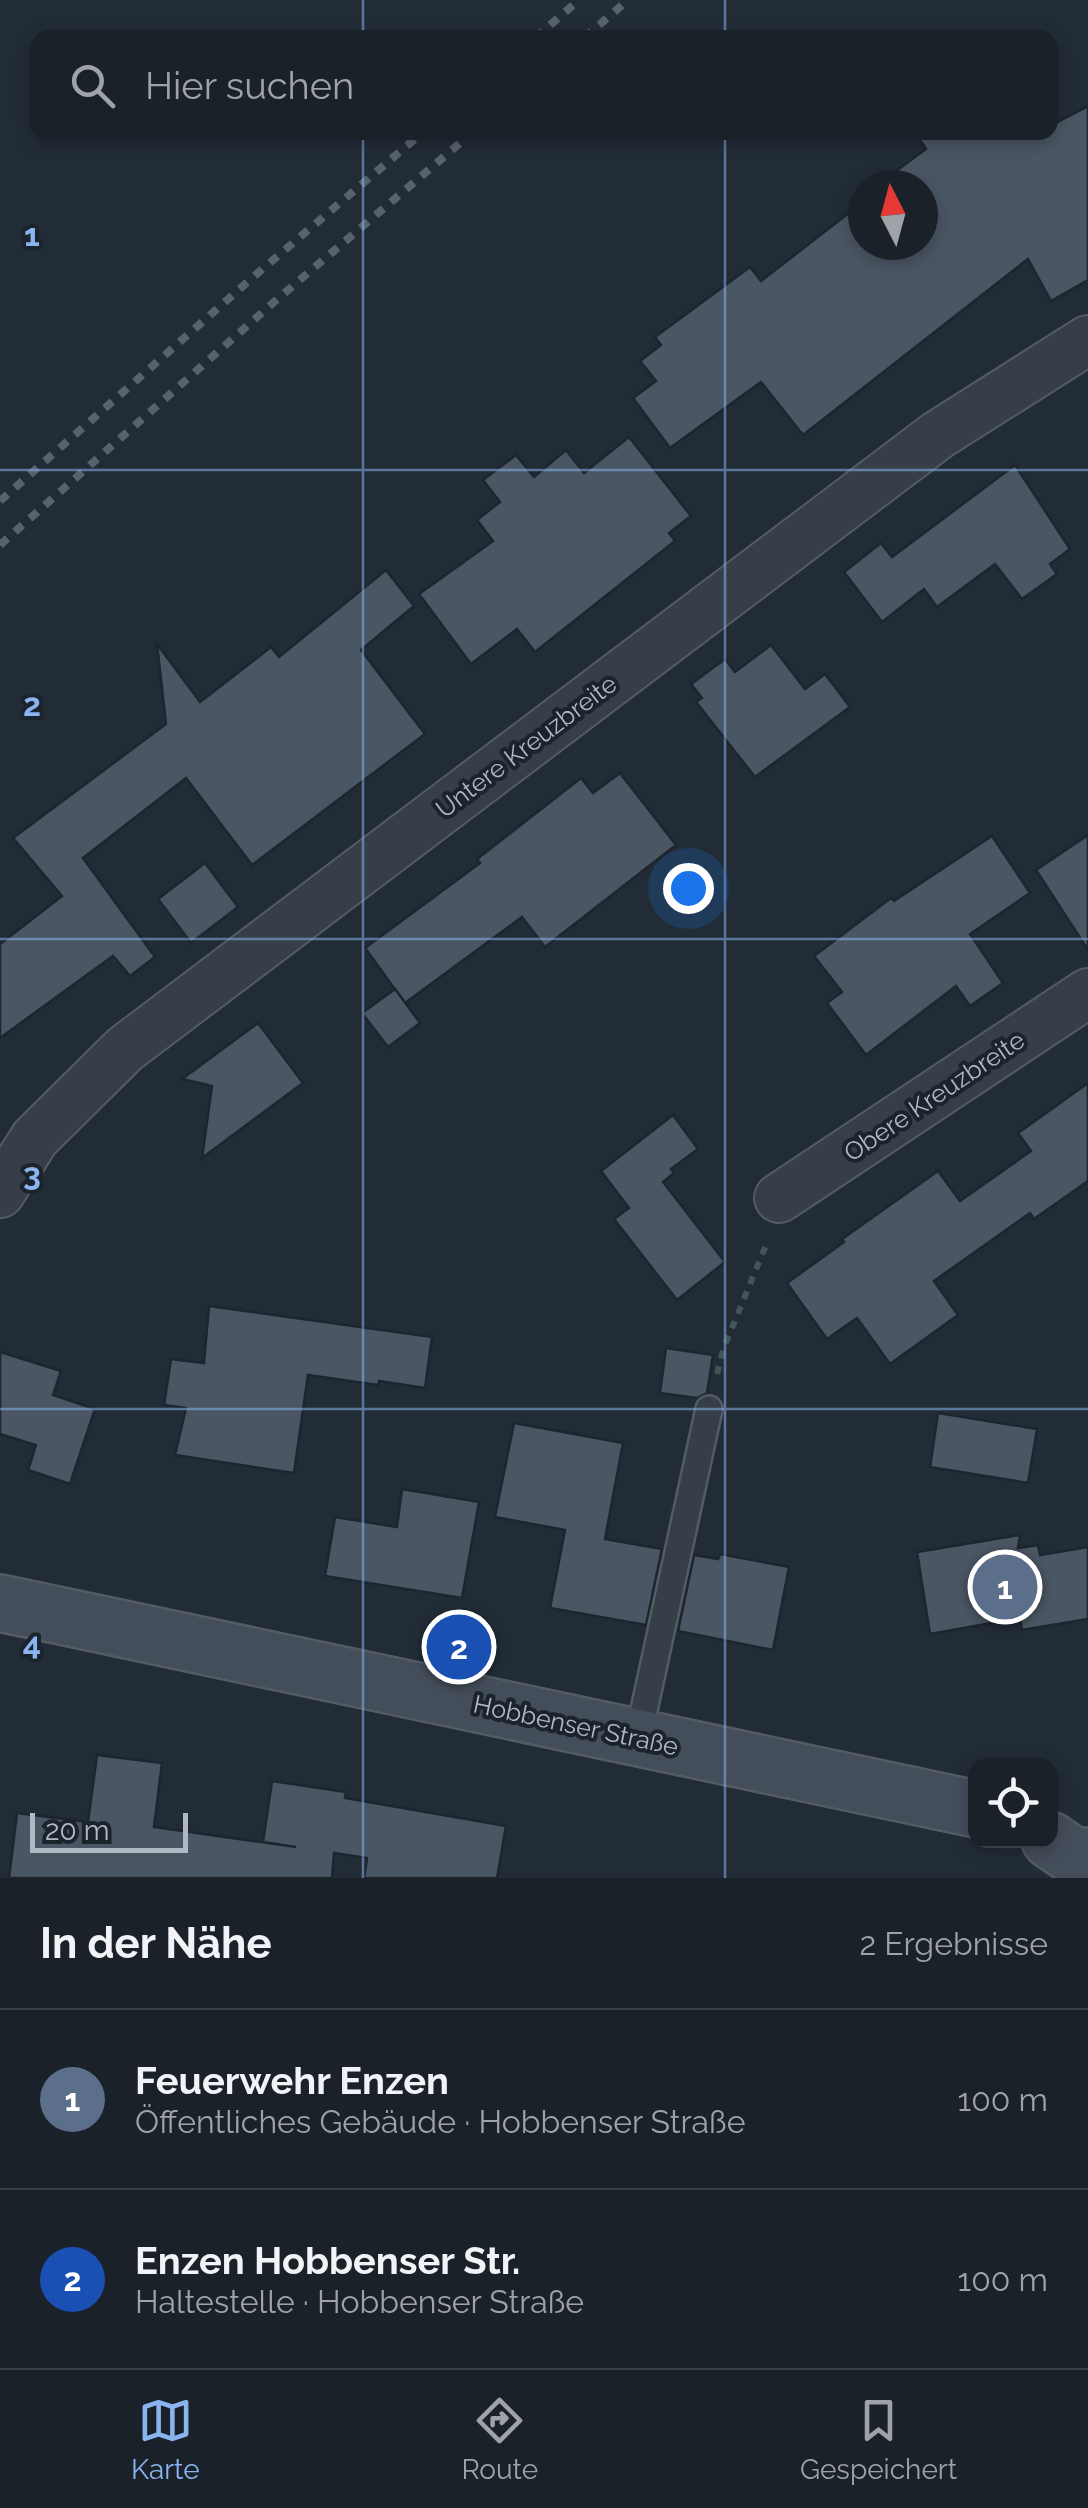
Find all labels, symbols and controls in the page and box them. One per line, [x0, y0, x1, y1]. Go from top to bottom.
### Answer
search box [30, 30, 1058, 140]
icon: search [65, 58, 120, 113]
text: Hier suchen [145, 63, 354, 108]
north arrow [848, 170, 938, 260]
text: 1 [24, 216, 40, 253]
street label: Untere Kreuzbreite [430, 668, 622, 824]
text: 2 [23, 686, 41, 723]
your location [663, 863, 714, 914]
street label: Obere Kreuzbreite [838, 1024, 1030, 1168]
text: 3 [23, 1155, 41, 1192]
pin: 1 [972, 1550, 1038, 1624]
pin: 2 [426, 1610, 492, 1684]
text: 4 [23, 1625, 41, 1662]
street label: Hobbenser Straße [471, 1689, 681, 1761]
map controls [968, 1758, 1058, 1848]
button: locate [968, 1758, 1058, 1848]
scale bar [30, 1808, 188, 1852]
text: 20 m [45, 1814, 110, 1847]
text: In der Nähe [40, 1919, 272, 1968]
text: 2 Ergebnisse [859, 1925, 1048, 1962]
text: Feuerwehr Enzen [135, 2058, 449, 2103]
text: 1 [65, 2081, 80, 2118]
text: 100 m [958, 2081, 1048, 2118]
text: Öffentliches Gebäude · Hobbenser Straße [135, 2103, 745, 2140]
text: Enzen Hobbenser Str. [135, 2238, 520, 2283]
text: 2 [63, 2261, 82, 2298]
text: 100 m [958, 2261, 1048, 2298]
text: Haltestelle · Hobbenser Straße [135, 2283, 584, 2320]
tab: Karte [131, 2393, 200, 2486]
tab: Route [461, 2393, 538, 2486]
tab: Gespeichert [800, 2393, 957, 2486]

